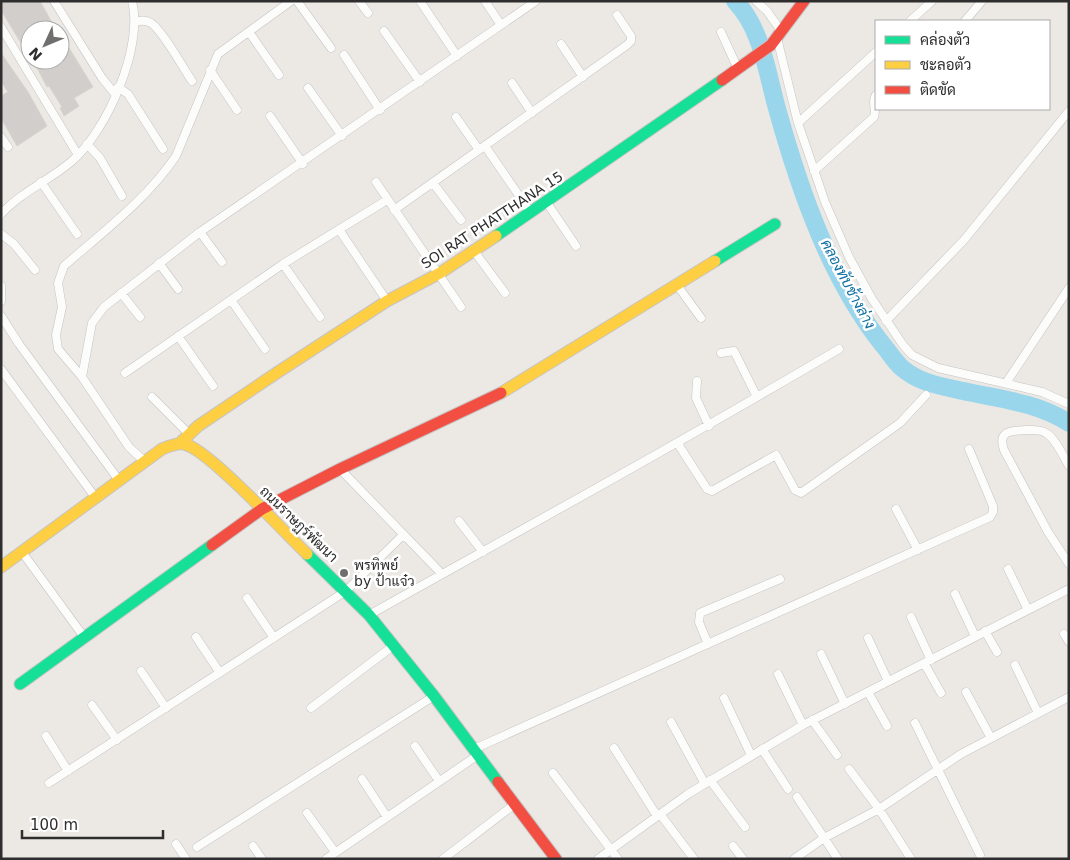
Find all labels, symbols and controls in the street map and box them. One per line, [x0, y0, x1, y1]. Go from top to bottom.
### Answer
north arrow [20, 20, 70, 70]
legend [875, 20, 1050, 110]
text: คล่องตัว [920, 30, 970, 49]
text: N [26, 44, 45, 64]
text: ชะลอตัว [920, 56, 971, 74]
text: ติดขัด [920, 81, 956, 99]
street label: SOI RAT PHATTHANA 15 [418, 168, 566, 272]
water label: คลองทับช้างล่าง [817, 236, 880, 332]
street label: ถนนราษฏร์พัฒนา [256, 482, 342, 566]
place label: พรทิพย์ by ป้าแจ๋ว [354, 556, 415, 589]
marker: พรทิพย์ by ป้าแจ๋ว [338, 567, 350, 579]
scale bar [22, 808, 164, 840]
text: 100 m [30, 816, 78, 834]

